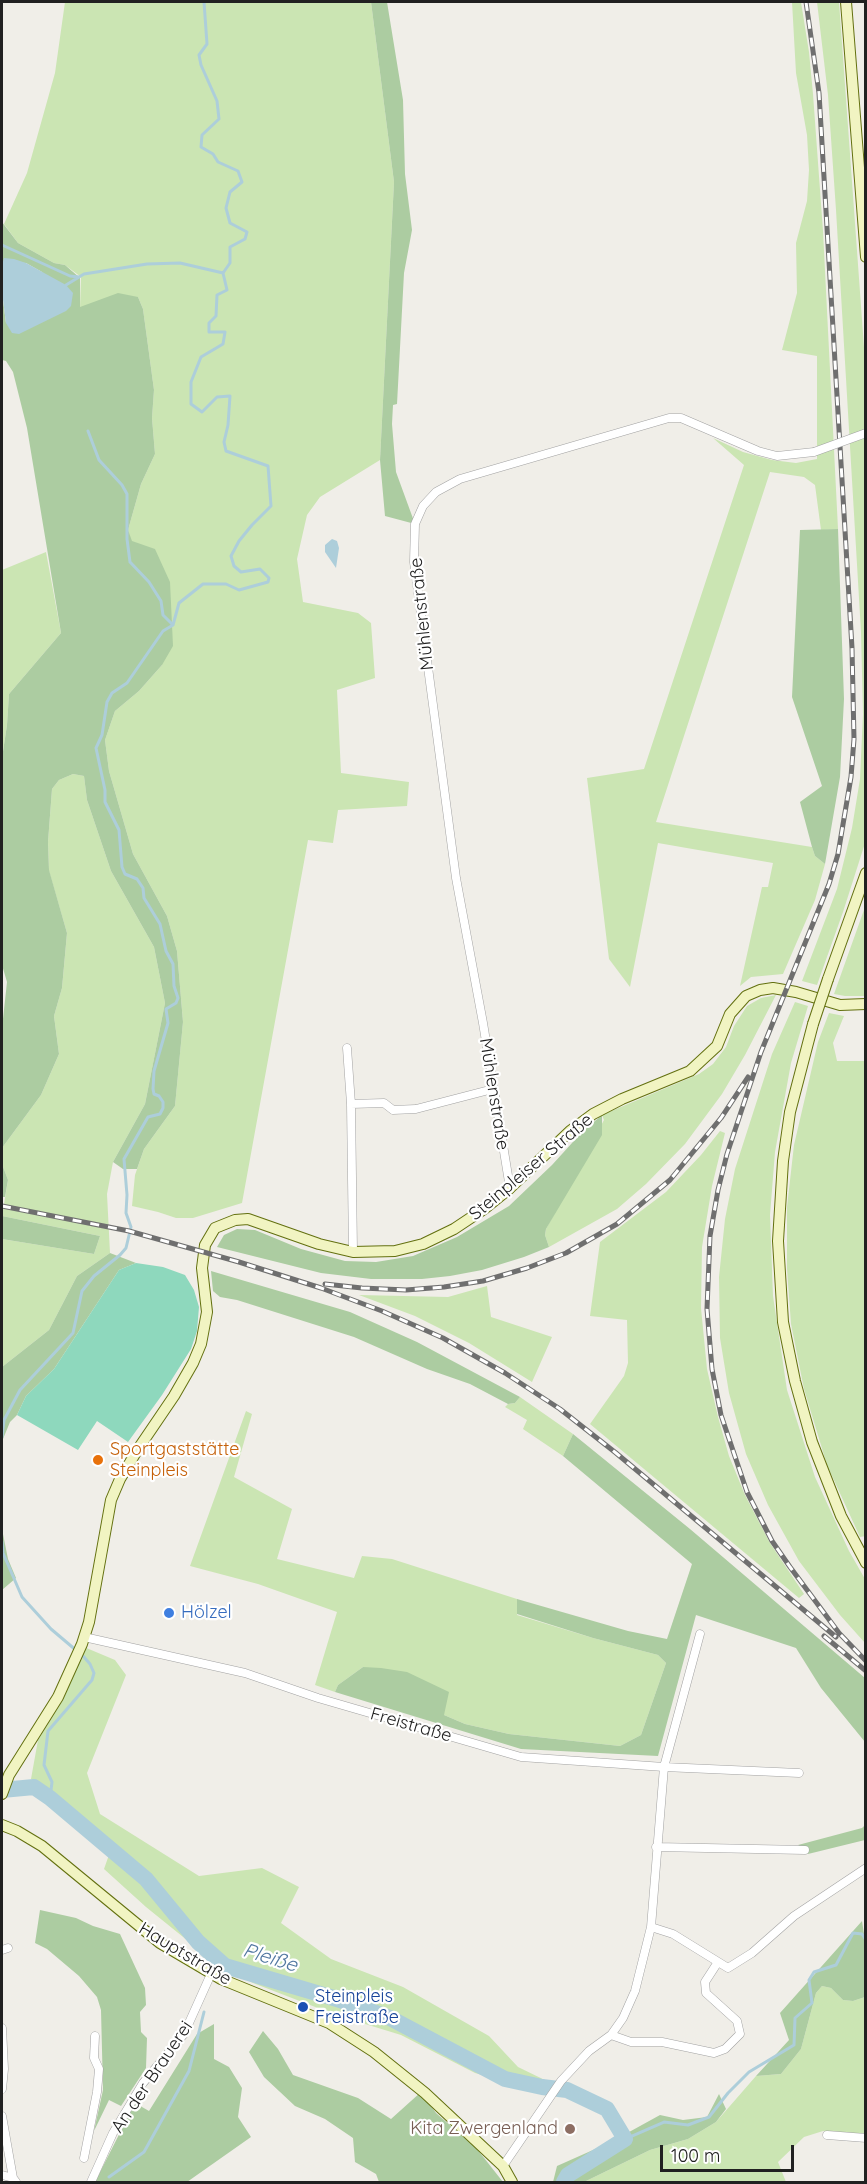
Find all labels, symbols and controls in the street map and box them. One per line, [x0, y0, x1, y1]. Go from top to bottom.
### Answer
street label: Mühlenstraße [405, 557, 439, 671]
street label: Mühlenstraße [474, 1036, 514, 1152]
street label: Steinpleiser Straße [465, 1109, 597, 1225]
place label: Sportgaststätte Steinpleis [110, 1439, 240, 1482]
marker: Sportgaststätte Steinpleis [91, 1453, 105, 1467]
place label: Hölzel [181, 1602, 232, 1624]
marker: Hölzel [162, 1606, 176, 1620]
street label: Freistraße [368, 1703, 454, 1747]
street label: Hauptstraße [135, 1918, 235, 1990]
water label: Pleiße [240, 1938, 300, 1978]
place label: Steinpleis Freistraße [315, 1986, 399, 2028]
marker: Steinpleis Freistraße [296, 2000, 310, 2014]
street label: An der Brauerei [107, 2017, 197, 2137]
place label: Kita Zwergenland [410, 2118, 558, 2140]
marker: Kita Zwergenland [563, 2122, 577, 2136]
scale bar [663, 2133, 796, 2171]
text: 100 m [671, 2144, 720, 2167]

